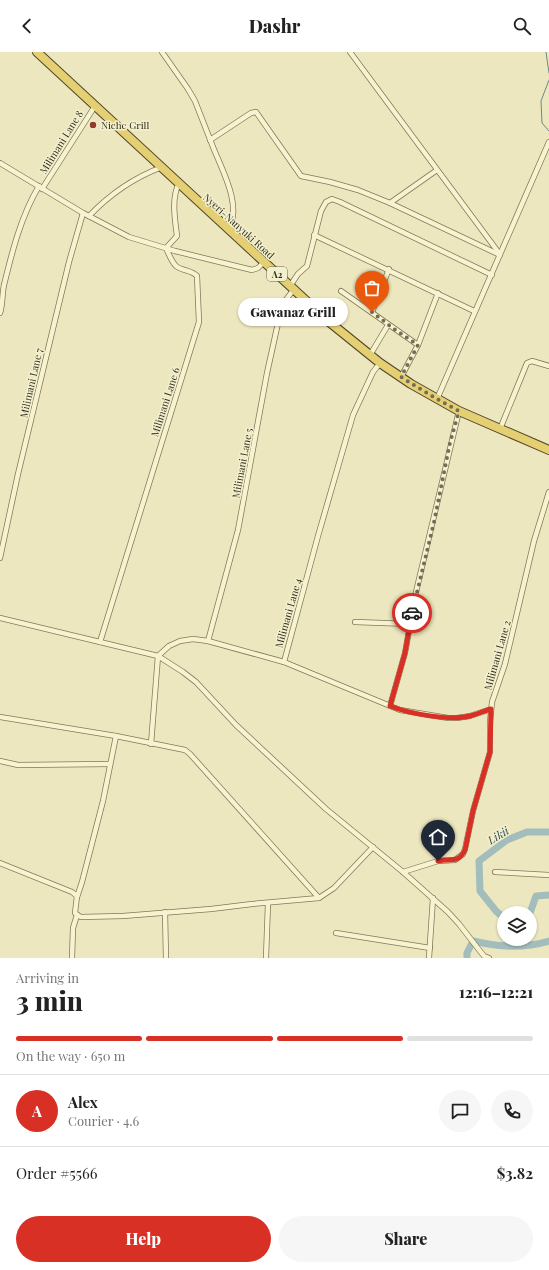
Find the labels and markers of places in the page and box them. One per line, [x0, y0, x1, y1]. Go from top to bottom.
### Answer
place label: Niche Grill [101, 118, 149, 132]
marker: Niche Grill [88, 120, 98, 130]
pin [355, 271, 389, 312]
callout: Gawanaz Grill [238, 298, 348, 326]
pin [421, 820, 455, 861]

